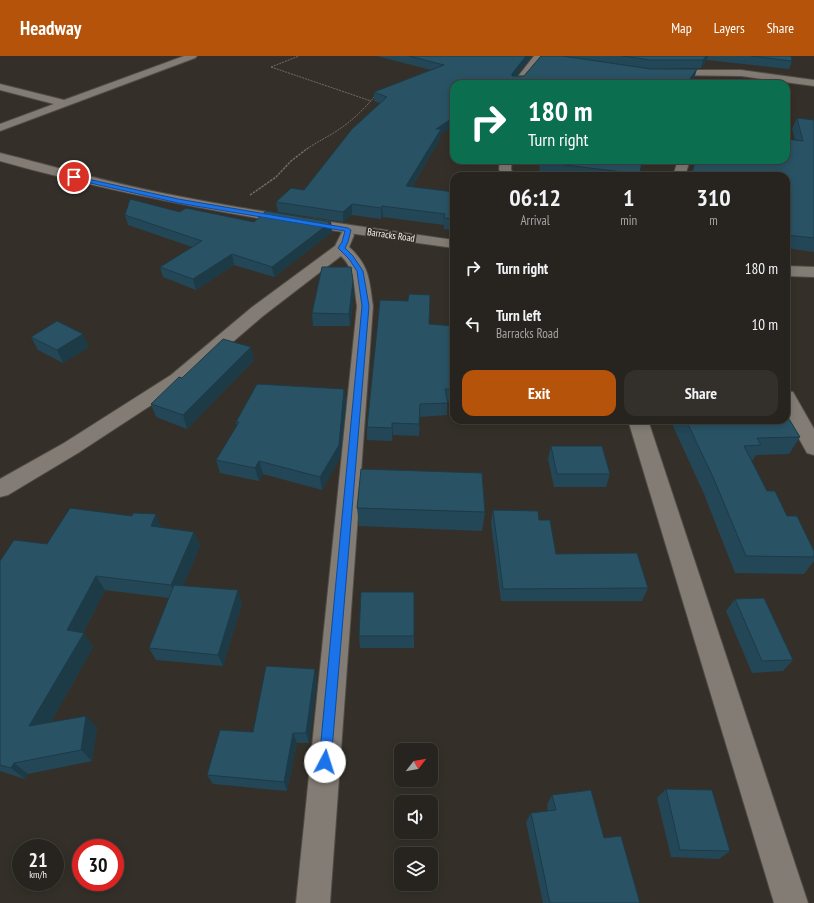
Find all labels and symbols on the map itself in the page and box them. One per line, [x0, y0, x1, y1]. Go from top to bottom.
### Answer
pin [57, 160, 91, 194]
street label: Barracks Road [366, 225, 416, 245]
position arrow [304, 741, 346, 783]
north arrow [394, 743, 438, 787]
speed limit sign: 30 [72, 839, 124, 891]

